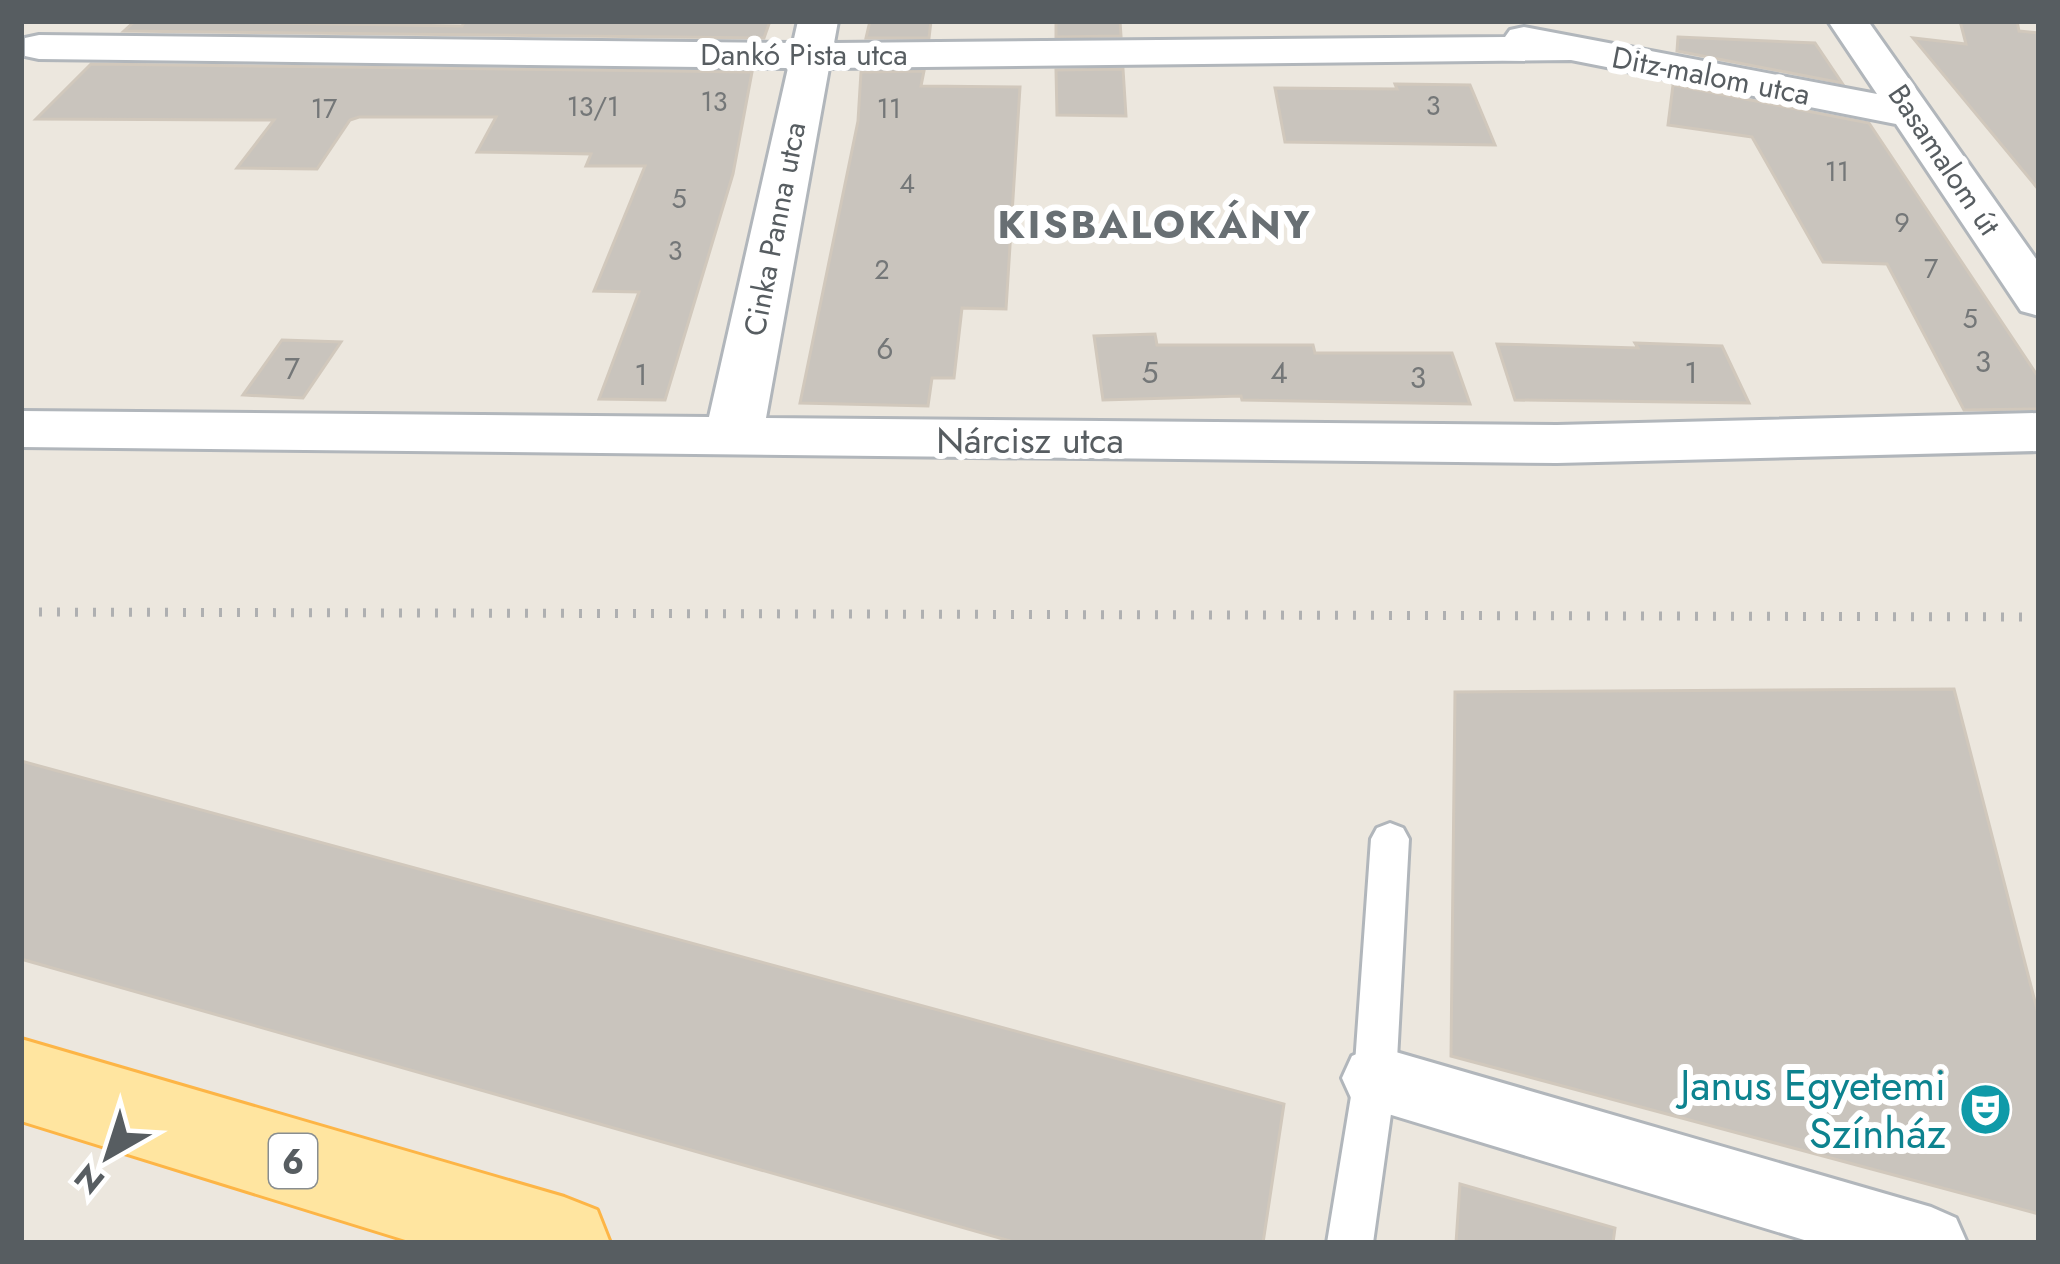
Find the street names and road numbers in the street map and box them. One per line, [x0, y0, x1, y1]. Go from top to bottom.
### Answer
street label: Dankó Pista utca [700, 33, 908, 76]
street label: Ditz-malom utca [1608, 35, 1814, 116]
street label: Basamalom út [1878, 76, 2011, 245]
street label: Cinka Panna utca [733, 118, 816, 340]
street label: Nárcisz utca [936, 414, 1124, 466]
road number: 6 [269, 1134, 317, 1188]

